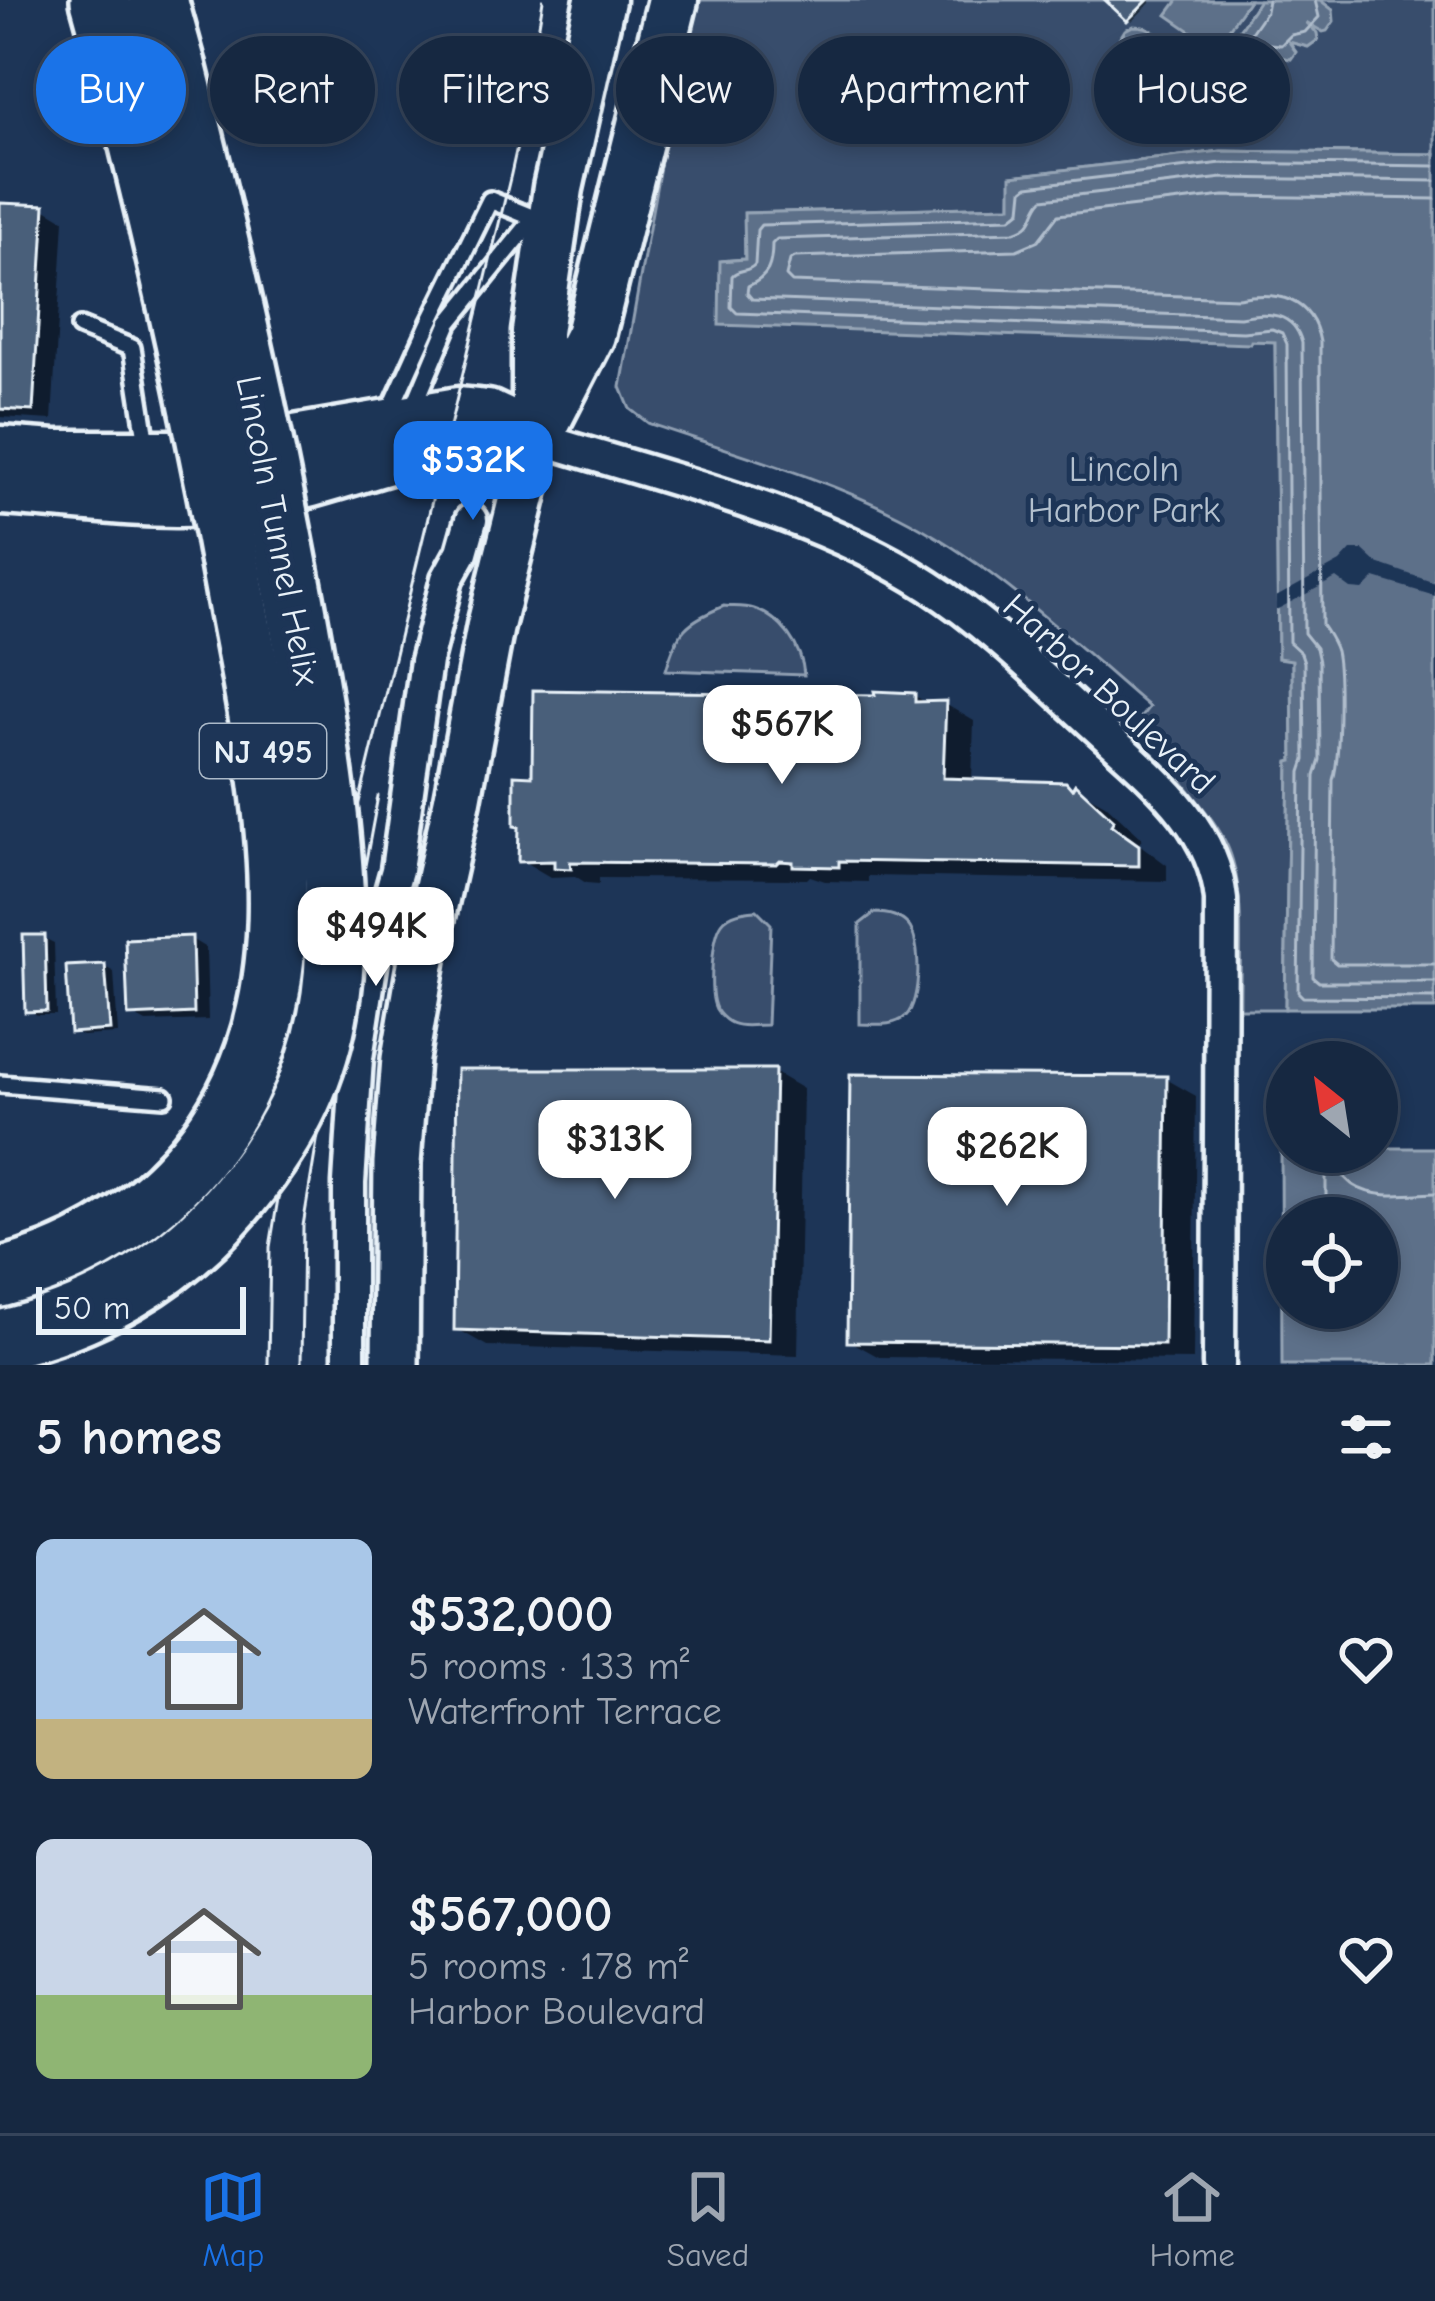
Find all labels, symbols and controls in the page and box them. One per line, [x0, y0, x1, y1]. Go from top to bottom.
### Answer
chip: Buy [36, 36, 186, 144]
chip: Rent [210, 36, 375, 144]
chip: Filters [399, 36, 592, 144]
chip: New [616, 36, 774, 144]
chip: Apartment [798, 36, 1070, 144]
chip: House [1094, 36, 1290, 144]
street label: Lincoln Tunnel Helix [227, 372, 328, 689]
pin: $532K [389, 421, 557, 523]
text: $532K [421, 437, 525, 482]
park label: Lincoln Harbor Park [1028, 449, 1221, 531]
street label: Harbor Boulevard [995, 586, 1223, 803]
pin: $567K [698, 685, 866, 787]
text: $567K [730, 701, 834, 746]
road number: NJ 495 [200, 724, 326, 778]
pin: $494K [292, 887, 460, 989]
text: $494K [325, 903, 427, 948]
north arrow [1266, 1041, 1398, 1173]
map controls [1266, 1041, 1398, 1329]
pin: $313K [531, 1100, 699, 1202]
pin: $262K [923, 1107, 1091, 1209]
text: $313K [565, 1116, 665, 1161]
text: $262K [955, 1123, 1059, 1168]
button: locate [1266, 1197, 1398, 1329]
scale bar [36, 1281, 246, 1334]
text: 50 m [54, 1289, 130, 1327]
icon: filters [1333, 1404, 1399, 1470]
text: 5 homes [36, 1408, 222, 1467]
text: $532,000 [408, 1585, 614, 1644]
icon: home [132, 1587, 276, 1731]
icon: heart [1333, 1626, 1399, 1692]
text: 5 rooms · 133 m² [408, 1644, 690, 1689]
text: Waterfront Terrace [408, 1689, 722, 1734]
text: $567,000 [408, 1885, 613, 1944]
icon: home [132, 1887, 276, 2031]
icon: heart [1333, 1926, 1399, 1992]
text: 5 rooms · 178 m² [408, 1944, 688, 1989]
text: Harbor Boulevard [408, 1989, 705, 2034]
tab: Map [200, 2164, 266, 2274]
tab: Saved [667, 2164, 749, 2274]
tab: Home [1150, 2164, 1235, 2274]

